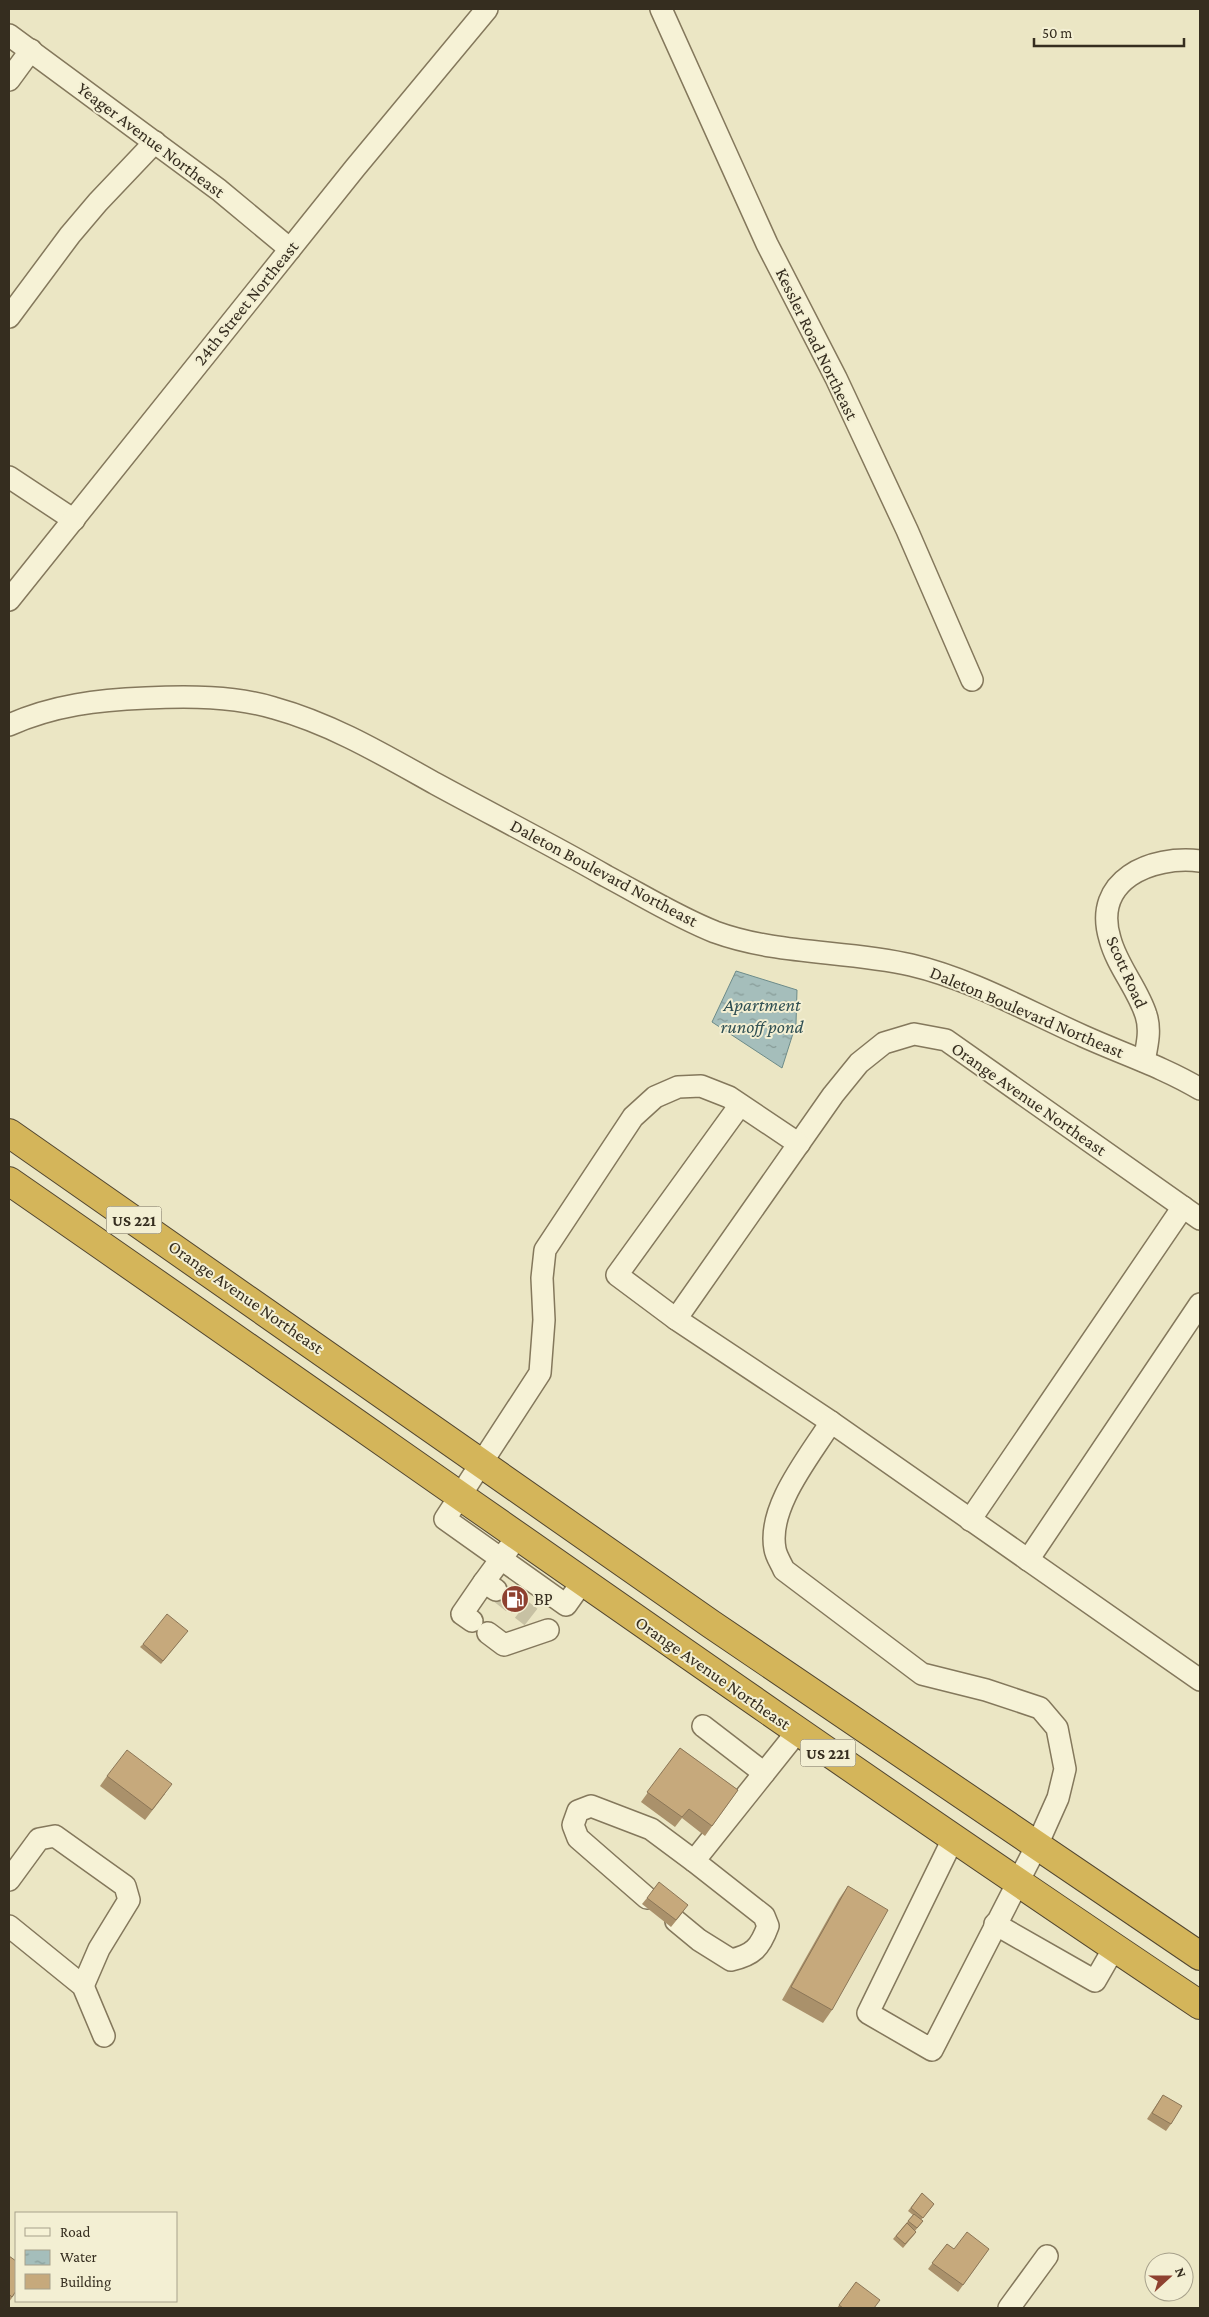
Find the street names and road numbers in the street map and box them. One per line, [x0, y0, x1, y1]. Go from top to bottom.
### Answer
street label: Yeager Avenue Northeast [73, 78, 229, 203]
street label: 24th Street Northeast [190, 236, 303, 369]
street label: Kessler Road Northeast [772, 265, 863, 424]
street label: Daleton Boulevard Northeast [507, 815, 702, 931]
street label: Scott Road [1102, 933, 1152, 1011]
street label: Daleton Boulevard Northeast [927, 962, 1128, 1062]
street label: Orange Avenue Northeast [948, 1038, 1111, 1161]
road number: US 221 [106, 1206, 162, 1234]
street label: Orange Avenue Northeast [165, 1236, 328, 1359]
street label: Orange Avenue Northeast [632, 1612, 795, 1735]
road number: US 221 [800, 1740, 856, 1766]

